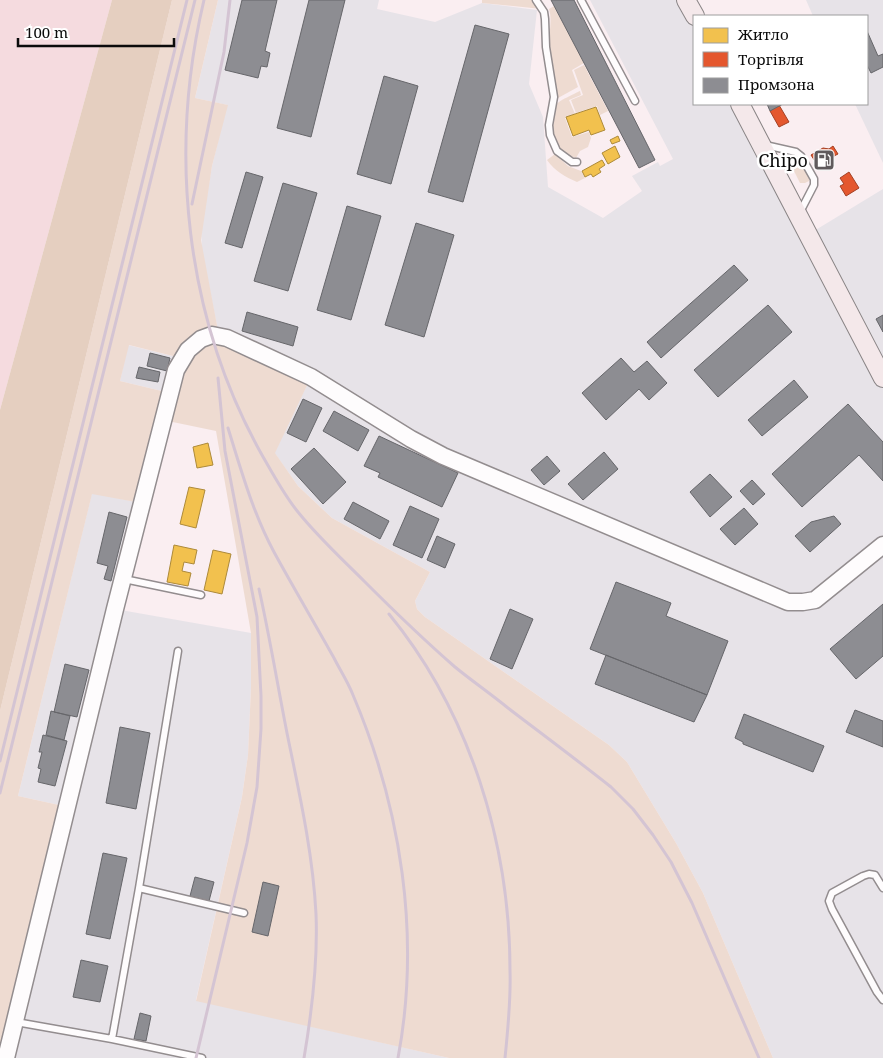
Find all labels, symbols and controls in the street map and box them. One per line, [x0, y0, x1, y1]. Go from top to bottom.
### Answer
scale bar [18, 15, 174, 47]
legend [693, 15, 868, 105]
text: 100 m [25, 22, 68, 42]
text: Житло [737, 24, 789, 44]
text: Торгівля [738, 49, 804, 69]
text: Промзона [738, 74, 815, 94]
place label: Chipo [758, 148, 808, 172]
fuel station icon: Chipo [812, 148, 836, 172]

